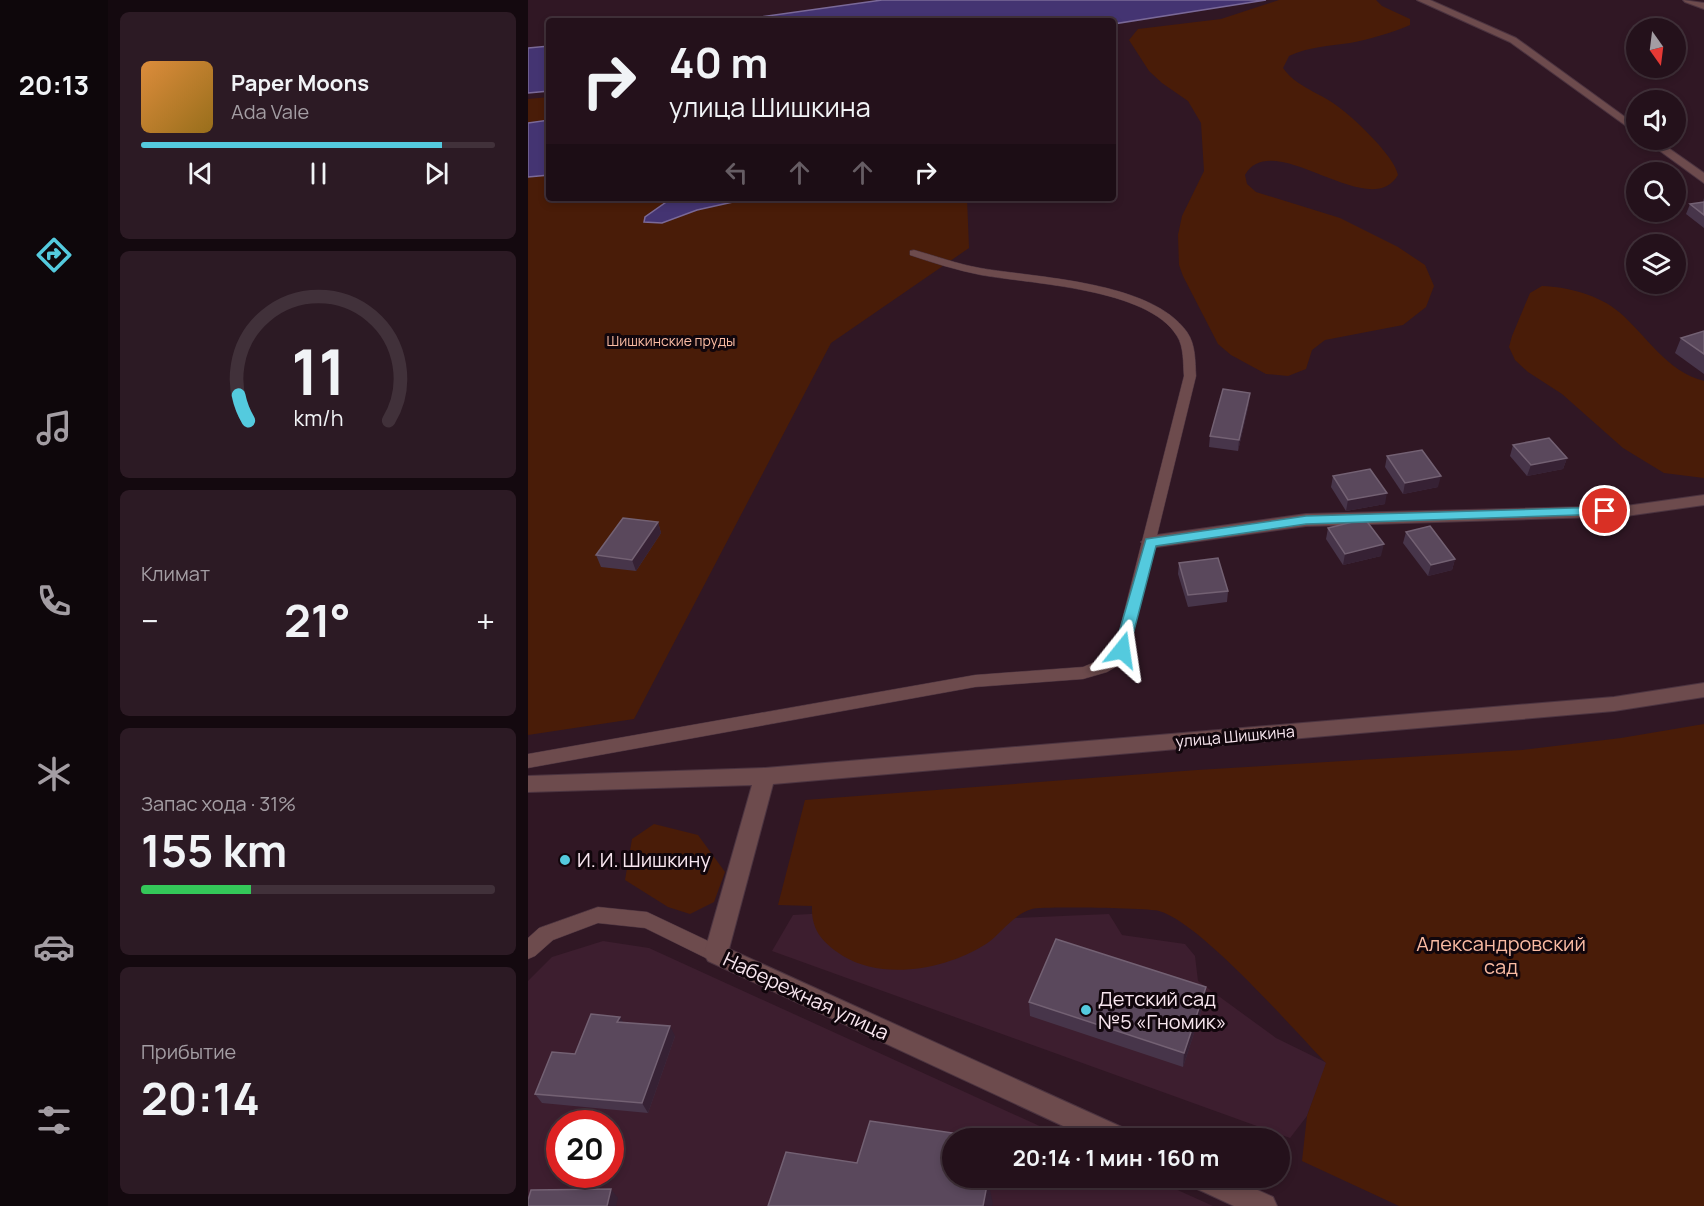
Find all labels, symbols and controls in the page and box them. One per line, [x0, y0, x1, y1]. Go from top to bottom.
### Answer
north arrow [1626, 18, 1686, 78]
map controls [1626, 18, 1686, 294]
text: 40 m [669, 33, 768, 91]
icon: right [570, 42, 648, 120]
text: 20:13 [19, 66, 89, 103]
text: Paper Moons [231, 68, 369, 98]
text: улица Шишкина [669, 88, 871, 125]
button: sound [1626, 90, 1686, 150]
text: Ada Vale [231, 98, 309, 125]
icon: left [720, 156, 753, 189]
icon: ahead [783, 156, 816, 189]
icon: ahead [846, 156, 879, 189]
icon: right [909, 156, 942, 189]
icon: previous [184, 157, 217, 190]
icon: pause [302, 157, 335, 190]
icon: next [420, 157, 453, 190]
button: search [1626, 162, 1686, 222]
icon: directions [33, 234, 75, 276]
button: layers [1626, 234, 1686, 294]
text: 11 [291, 328, 345, 414]
park label: Шишкинские пруды [607, 331, 735, 350]
text: km/h [293, 404, 343, 433]
icon: music [33, 407, 75, 449]
pin [1579, 485, 1630, 536]
icon: arrive [1588, 494, 1621, 527]
text: Климат [141, 560, 210, 587]
icon: phone [33, 580, 75, 622]
text: 21° [284, 589, 351, 651]
text: − [141, 598, 159, 643]
text: + [476, 598, 495, 643]
position arrow [1090, 618, 1154, 682]
street label: улица Шишкина [1175, 720, 1295, 752]
icon: climate [33, 753, 75, 795]
text: Запас хода · 31% [141, 790, 296, 817]
text: 155 km [141, 819, 287, 881]
place label: И. И. Шишкину [577, 846, 711, 873]
marker: И. И. Шишкину [558, 853, 572, 867]
icon: car [33, 926, 75, 968]
park label: Александровский сад [1416, 930, 1586, 980]
street label: Набережная улица [719, 945, 893, 1046]
place label: Детский сад №5 «Гномик» [1098, 985, 1226, 1035]
marker: Детский сад №5 «Гномик» [1079, 1003, 1093, 1017]
text: Прибытие [141, 1038, 236, 1065]
text: 20:14 [141, 1067, 260, 1129]
icon: filters [33, 1099, 75, 1141]
speed limit sign: 20 [546, 1110, 624, 1188]
text: 20:14 · 1 мин · 160 m [1013, 1143, 1219, 1173]

